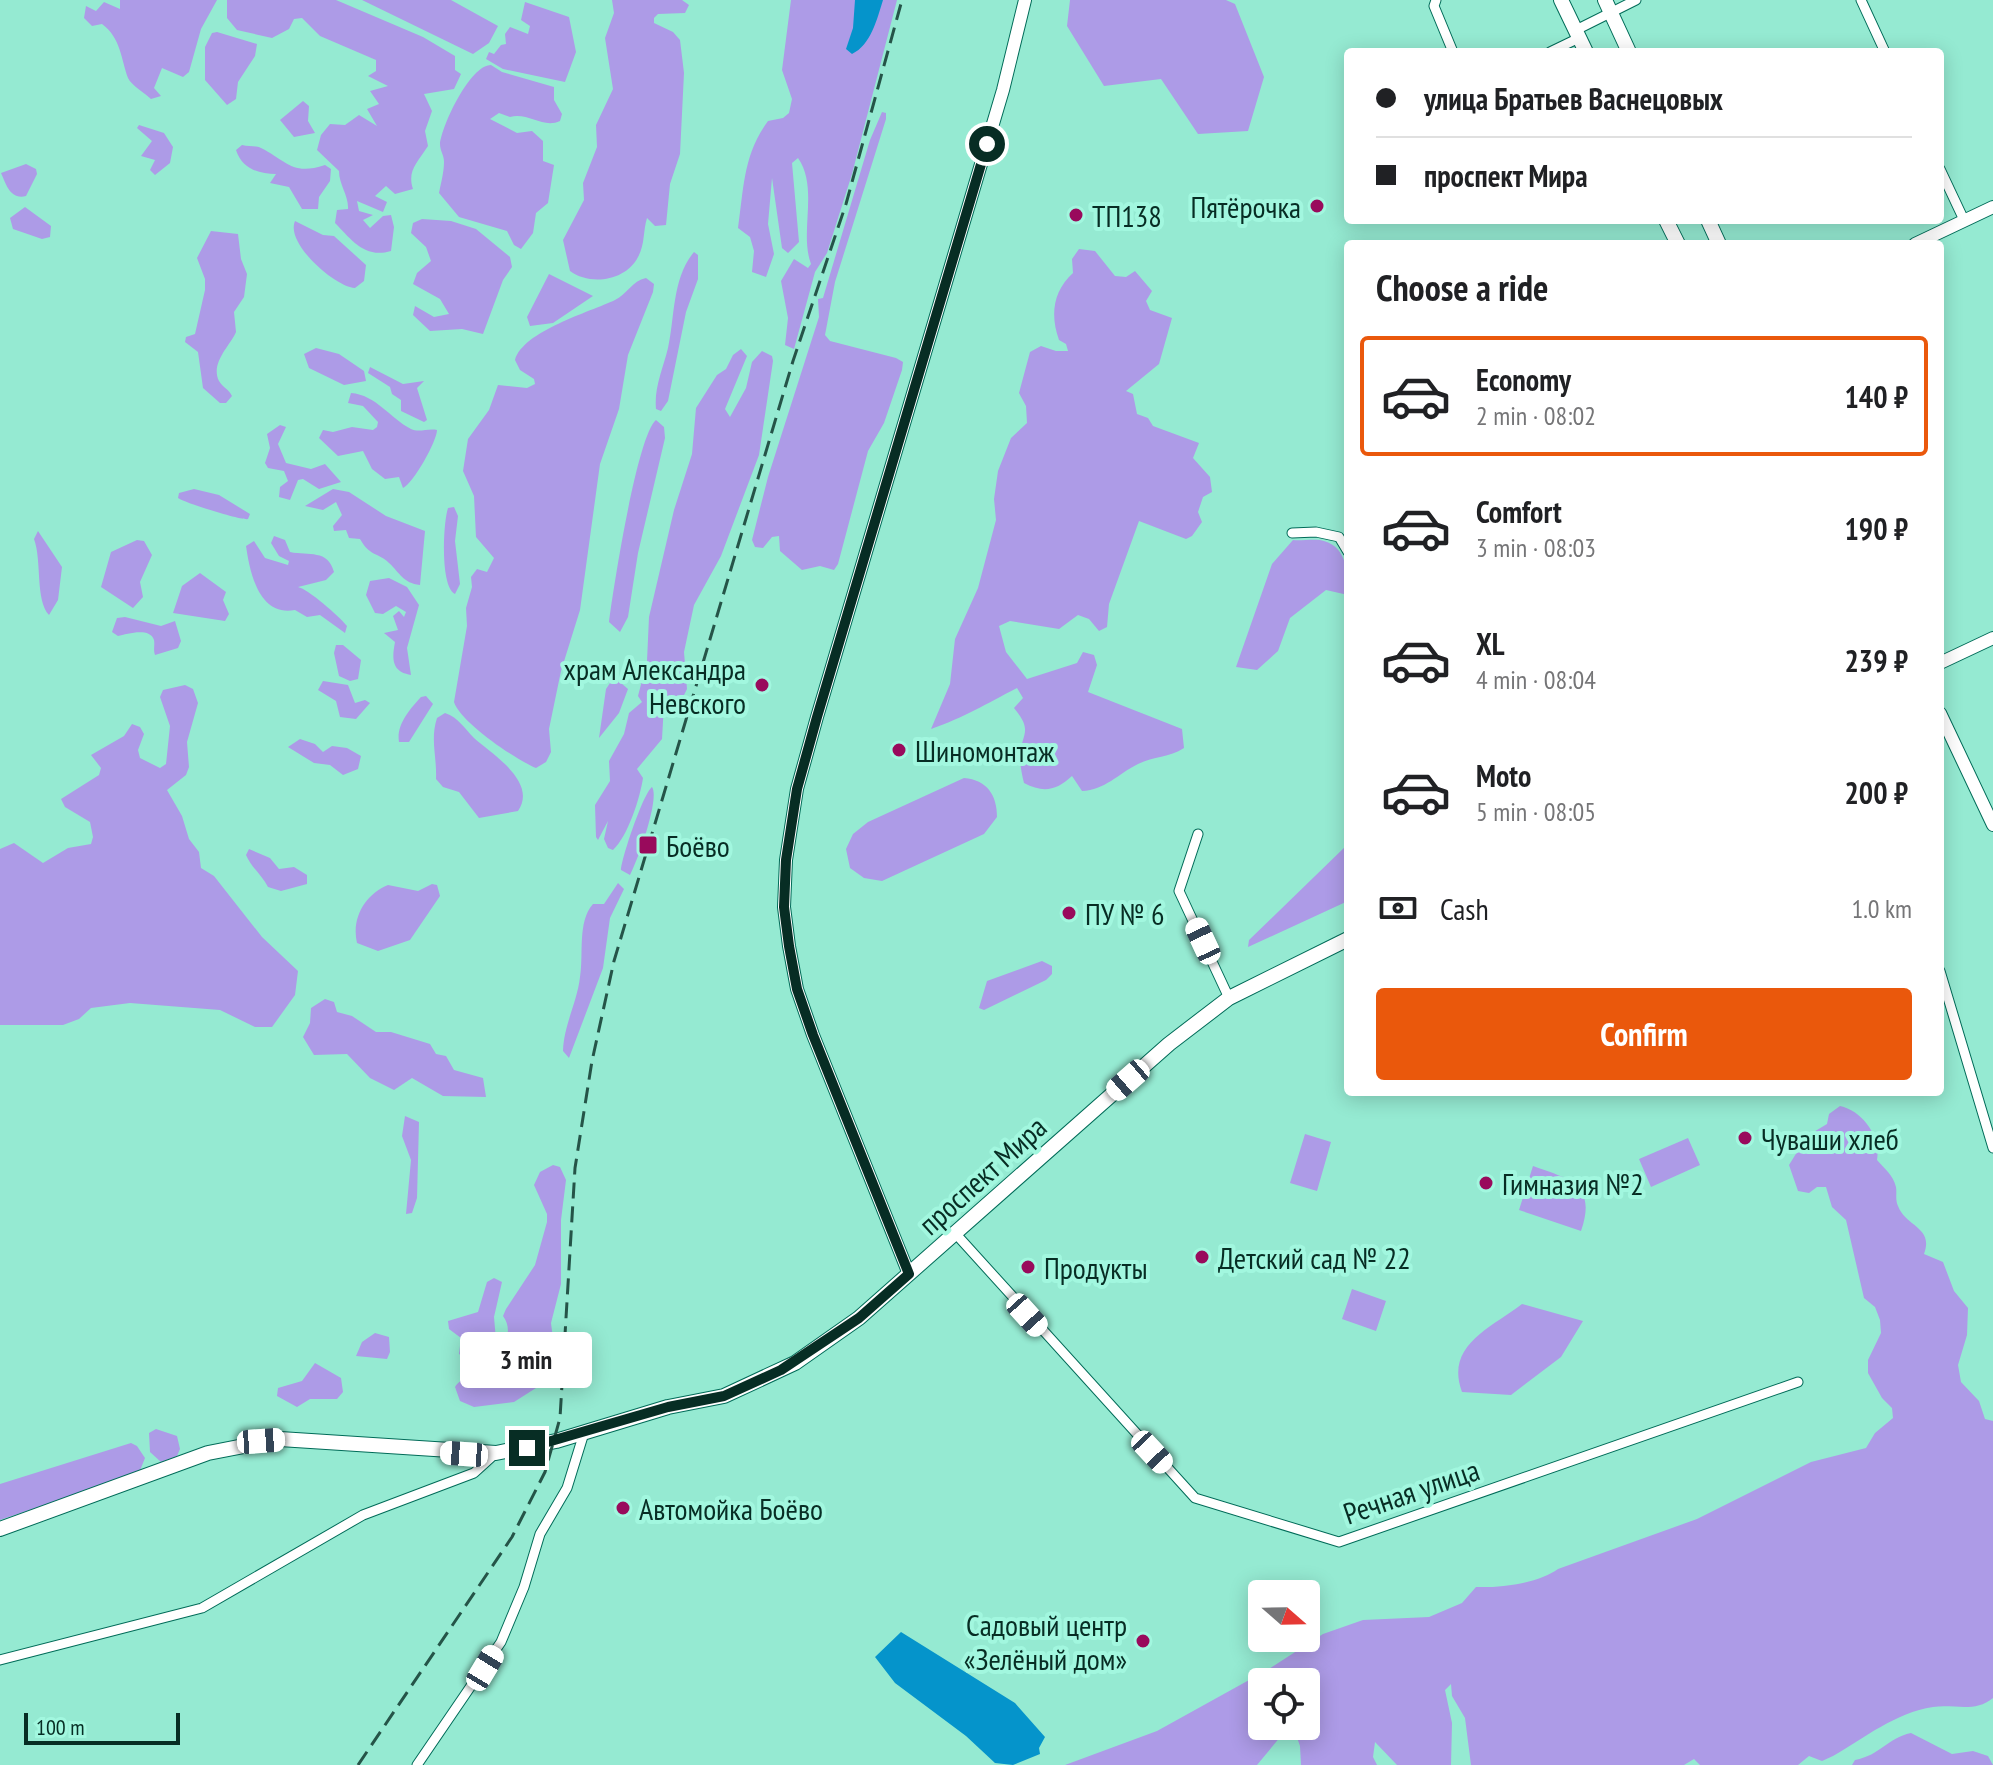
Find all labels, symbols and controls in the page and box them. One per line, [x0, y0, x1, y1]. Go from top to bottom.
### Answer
text: улица Братьев Васнецовых [1424, 79, 1723, 118]
route start [969, 126, 1005, 162]
text: проспект Мира [1424, 156, 1588, 195]
place label: Пятёрочка [1190, 187, 1301, 226]
place label: ТП138 [1092, 196, 1162, 235]
marker: Пятёрочка [1308, 197, 1326, 215]
marker: ТП138 [1067, 206, 1085, 224]
text: Choose a ride [1376, 264, 1548, 311]
icon: car [1380, 360, 1452, 432]
text: Economy [1476, 360, 1571, 399]
text: 140 ₽ [1844, 377, 1908, 416]
text: 2 min · 08:02 [1476, 399, 1596, 432]
icon: car [1380, 492, 1452, 564]
text: Comfort [1476, 492, 1562, 531]
text: 190 ₽ [1844, 509, 1908, 548]
text: 3 min · 08:03 [1476, 531, 1596, 564]
icon: car [1380, 624, 1452, 696]
text: XL [1476, 624, 1505, 663]
text: 239 ₽ [1844, 641, 1908, 680]
place label: храм Александра Невского [564, 649, 746, 722]
text: 4 min · 08:04 [1476, 663, 1596, 696]
marker: храм Александра Невского [753, 676, 771, 694]
place label: Шиномонтаж [915, 731, 1055, 770]
marker: Шиномонтаж [890, 741, 908, 759]
icon: car [1380, 756, 1452, 828]
text: Moto [1476, 756, 1531, 795]
text: 200 ₽ [1844, 773, 1908, 812]
text: 5 min · 08:05 [1476, 795, 1596, 828]
place label: Боёво [666, 826, 730, 865]
marker: Боёво [637, 834, 659, 856]
icon: cash [1376, 886, 1420, 930]
text: Cash [1440, 889, 1489, 928]
text: 1.0 km [1851, 892, 1912, 925]
place label: ПУ № 6 [1085, 894, 1164, 933]
marker: ПУ № 6 [1060, 904, 1078, 922]
car [1182, 914, 1224, 968]
button: Confirm [1376, 988, 1912, 1080]
car [1102, 1055, 1154, 1105]
street label: проспект Мира [910, 1107, 1054, 1243]
place label: Чуваши хлеб [1761, 1119, 1899, 1158]
marker: Чуваши хлеб [1736, 1129, 1754, 1147]
place label: Гимназия №2 [1502, 1164, 1644, 1203]
marker: Гимназия №2 [1477, 1174, 1495, 1192]
place label: Детский сад № 22 [1218, 1238, 1411, 1277]
place label: Продукты [1044, 1248, 1148, 1287]
marker: Детский сад № 22 [1193, 1248, 1211, 1266]
marker: Продукты [1019, 1258, 1037, 1276]
car [1002, 1289, 1052, 1341]
callout: 3 min [461, 1332, 593, 1388]
text: 3 min [500, 1343, 552, 1376]
car [1127, 1426, 1177, 1478]
car [236, 1427, 286, 1455]
route end [509, 1430, 545, 1466]
car [439, 1440, 489, 1468]
street label: Речная улица [1338, 1450, 1484, 1532]
place label: Автомойка Боёво [639, 1489, 823, 1528]
marker: Автомойка Боёво [614, 1499, 632, 1517]
north arrow [1248, 1580, 1320, 1652]
map controls [1248, 1580, 1320, 1740]
place label: Садовый центр «Зелёный дом» [964, 1605, 1127, 1678]
marker: Садовый центр «Зелёный дом» [1134, 1632, 1152, 1650]
car [462, 1641, 508, 1695]
button: locate [1248, 1668, 1320, 1740]
scale bar [24, 1709, 180, 1745]
text: 100 m [36, 1713, 85, 1741]

